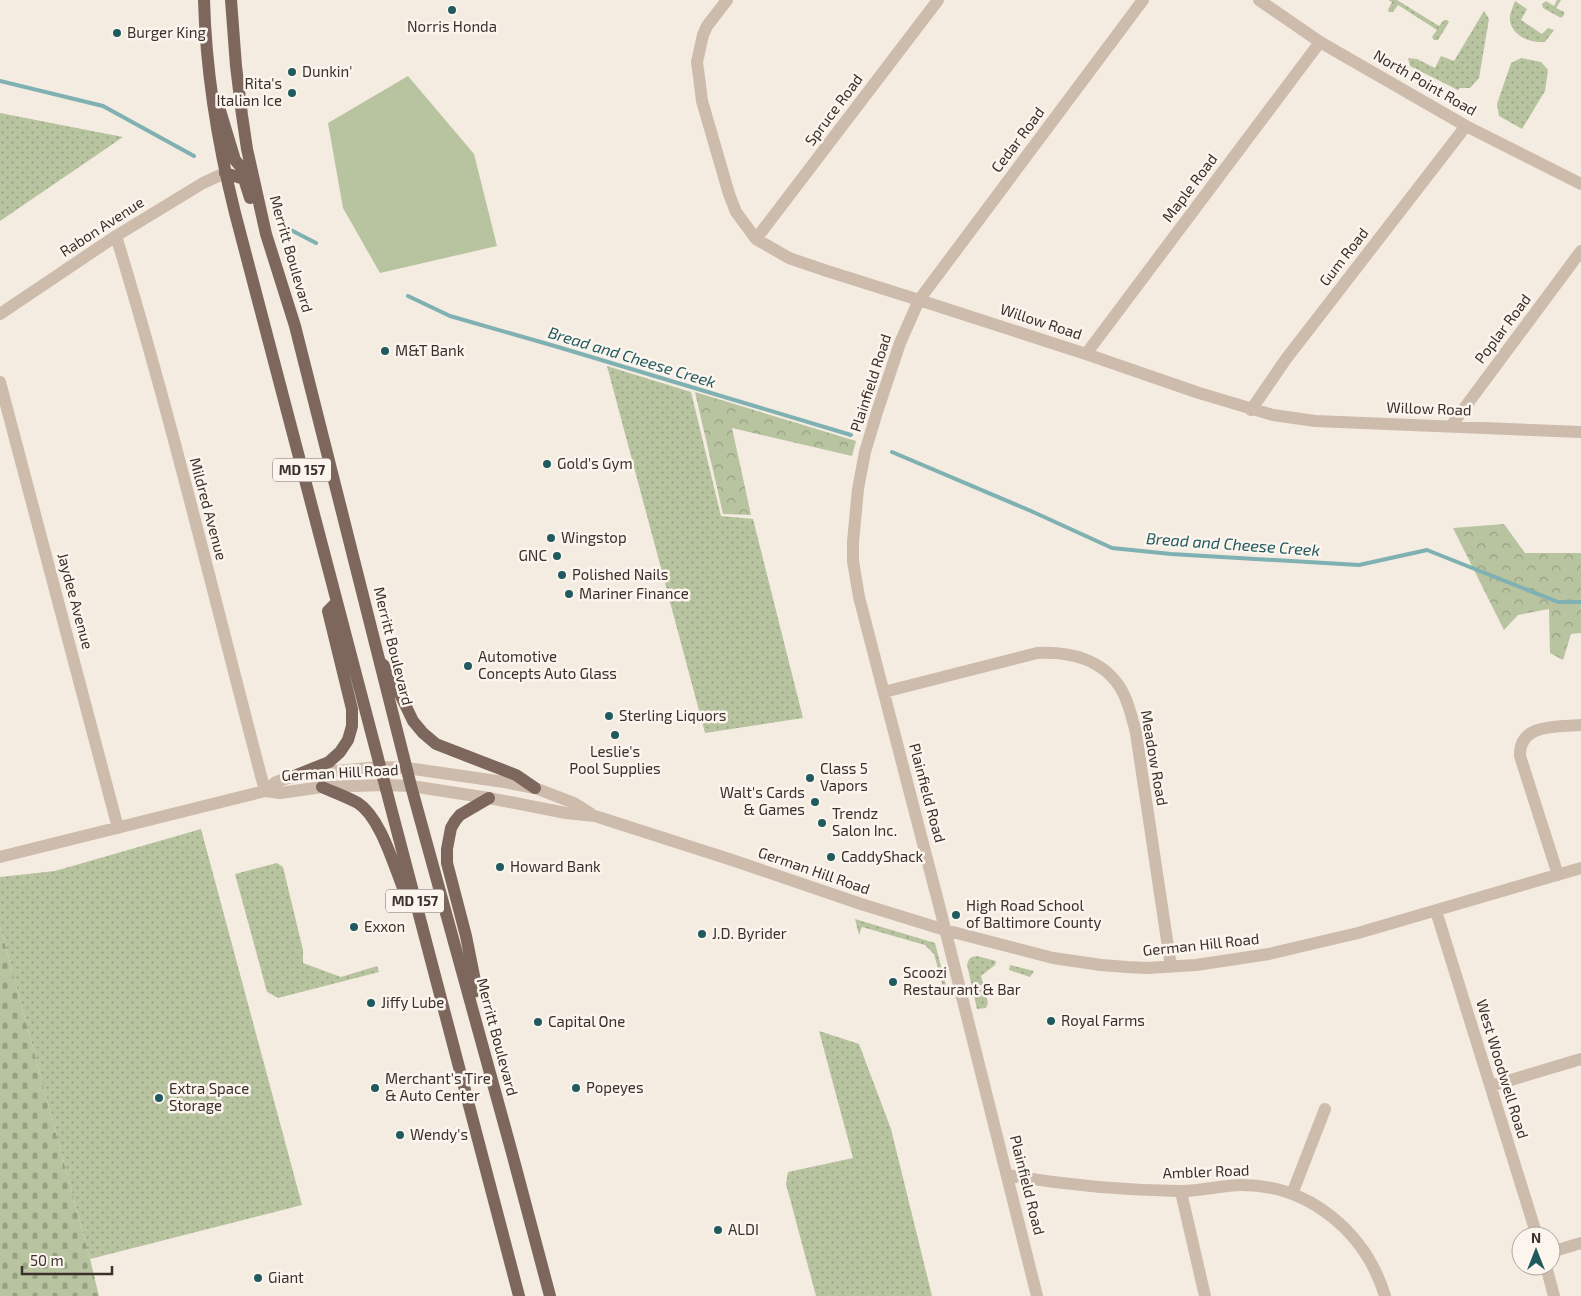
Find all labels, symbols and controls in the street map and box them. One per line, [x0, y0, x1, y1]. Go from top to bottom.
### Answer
marker: Norris Honda [446, 4, 458, 16]
place label: Norris Honda [407, 17, 497, 35]
place label: Burger King [127, 23, 207, 41]
marker: Burger King [111, 27, 123, 39]
street label: North Point Road [1371, 45, 1480, 119]
place label: Dunkin' [302, 62, 352, 80]
marker: Dunkin' [286, 66, 298, 78]
street label: Spruce Road [800, 70, 866, 149]
place label: Rita's Italian Ice [216, 74, 282, 109]
marker: Rita's Italian Ice [286, 87, 298, 99]
street label: Cedar Road [987, 103, 1048, 176]
street label: Maple Road [1158, 150, 1221, 225]
street label: Rabon Avenue [56, 192, 147, 260]
street label: Merritt Boulevard [267, 193, 317, 314]
street label: Gum Road [1315, 224, 1372, 289]
street label: Poplar Road [1470, 290, 1534, 367]
street label: Willow Road [998, 299, 1085, 343]
water label: Bread and Cheese Creek [546, 322, 718, 391]
street label: Plainfield Road [846, 331, 894, 434]
place label: M&T Bank [395, 341, 465, 359]
marker: M&T Bank [379, 345, 391, 357]
street label: Willow Road [1386, 398, 1472, 418]
place label: Gold's Gym [557, 454, 633, 472]
street label: Mildred Avenue [187, 455, 231, 562]
road number: MD 157 [273, 458, 331, 482]
marker: Gold's Gym [541, 458, 553, 470]
place label: Wingstop [561, 528, 627, 546]
water label: Bread and Cheese Creek [1145, 528, 1321, 559]
marker: Wingstop [545, 532, 557, 544]
place label: GNC [518, 546, 547, 564]
marker: GNC [551, 550, 563, 562]
street label: Jaydee Avenue [54, 551, 97, 651]
place label: Polished Nails [572, 565, 668, 583]
marker: Polished Nails [556, 569, 568, 581]
place label: Mariner Finance [579, 584, 689, 602]
street label: Merritt Boulevard [371, 585, 417, 707]
marker: Mariner Finance [563, 588, 575, 600]
place label: Automotive Concepts Auto Glass [478, 647, 617, 682]
marker: Automotive Concepts Auto Glass [462, 660, 474, 672]
place label: Sterling Liquors [619, 706, 726, 724]
street label: Meadow Road [1138, 709, 1172, 807]
marker: Sterling Liquors [603, 710, 615, 722]
marker: Leslie's Pool Supplies [609, 729, 621, 741]
street label: Plainfield Road [906, 741, 950, 844]
place label: Leslie's Pool Supplies [569, 742, 661, 777]
place label: Class 5 Vapors [820, 759, 868, 794]
street label: German Hill Road [281, 760, 399, 784]
marker: Class 5 Vapors [804, 772, 816, 784]
place label: Walt's Cards & Games [720, 783, 805, 818]
marker: Walt's Cards & Games [809, 796, 821, 808]
place label: Trendz Salon Inc. [832, 804, 897, 839]
marker: Trendz Salon Inc. [816, 817, 828, 829]
street label: German Hill Road [756, 842, 873, 898]
place label: CaddyShack [841, 847, 924, 865]
marker: CaddyShack [825, 851, 837, 863]
place label: Howard Bank [510, 857, 601, 875]
marker: Howard Bank [494, 861, 506, 873]
road number: MD 157 [386, 889, 444, 912]
place label: High Road School of Baltimore County [966, 896, 1102, 931]
marker: High Road School of Baltimore County [950, 909, 962, 921]
place label: Exxon [364, 917, 405, 935]
marker: Exxon [348, 921, 360, 933]
place label: J.D. Byrider [712, 924, 787, 942]
marker: J.D. Byrider [696, 928, 708, 940]
street label: German Hill Road [1142, 929, 1260, 959]
place label: Scoozi Restaurant & Bar [903, 963, 1021, 998]
street label: Merritt Boulevard [474, 976, 522, 1098]
marker: Scoozi Restaurant & Bar [887, 976, 899, 988]
place label: Jiffy Lube [381, 993, 444, 1011]
marker: Jiffy Lube [365, 997, 377, 1009]
street label: West Woodwell Road [1473, 997, 1533, 1141]
place label: Royal Farms [1061, 1011, 1145, 1029]
place label: Capital One [548, 1012, 625, 1030]
marker: Royal Farms [1045, 1015, 1057, 1027]
marker: Capital One [532, 1016, 544, 1028]
place label: Merchant's Tire & Auto Center [385, 1069, 491, 1104]
place label: Popeyes [586, 1078, 644, 1096]
place label: Extra Space Storage [169, 1079, 249, 1114]
marker: Merchant's Tire & Auto Center [369, 1082, 381, 1094]
marker: Popeyes [570, 1082, 582, 1094]
marker: Extra Space Storage [153, 1092, 165, 1104]
place label: Wendy's [410, 1125, 468, 1143]
marker: Wendy's [394, 1129, 406, 1141]
street label: Plainfield Road [1007, 1133, 1049, 1236]
street label: Ambler Road [1162, 1160, 1250, 1182]
place label: ALDI [728, 1220, 759, 1238]
marker: ALDI [712, 1224, 724, 1236]
north arrow [1511, 1226, 1561, 1276]
text: N [1531, 1229, 1541, 1246]
scale bar [22, 1244, 112, 1276]
text: 50 m [30, 1251, 64, 1269]
place label: Giant [268, 1268, 304, 1286]
marker: Giant [252, 1272, 264, 1284]

